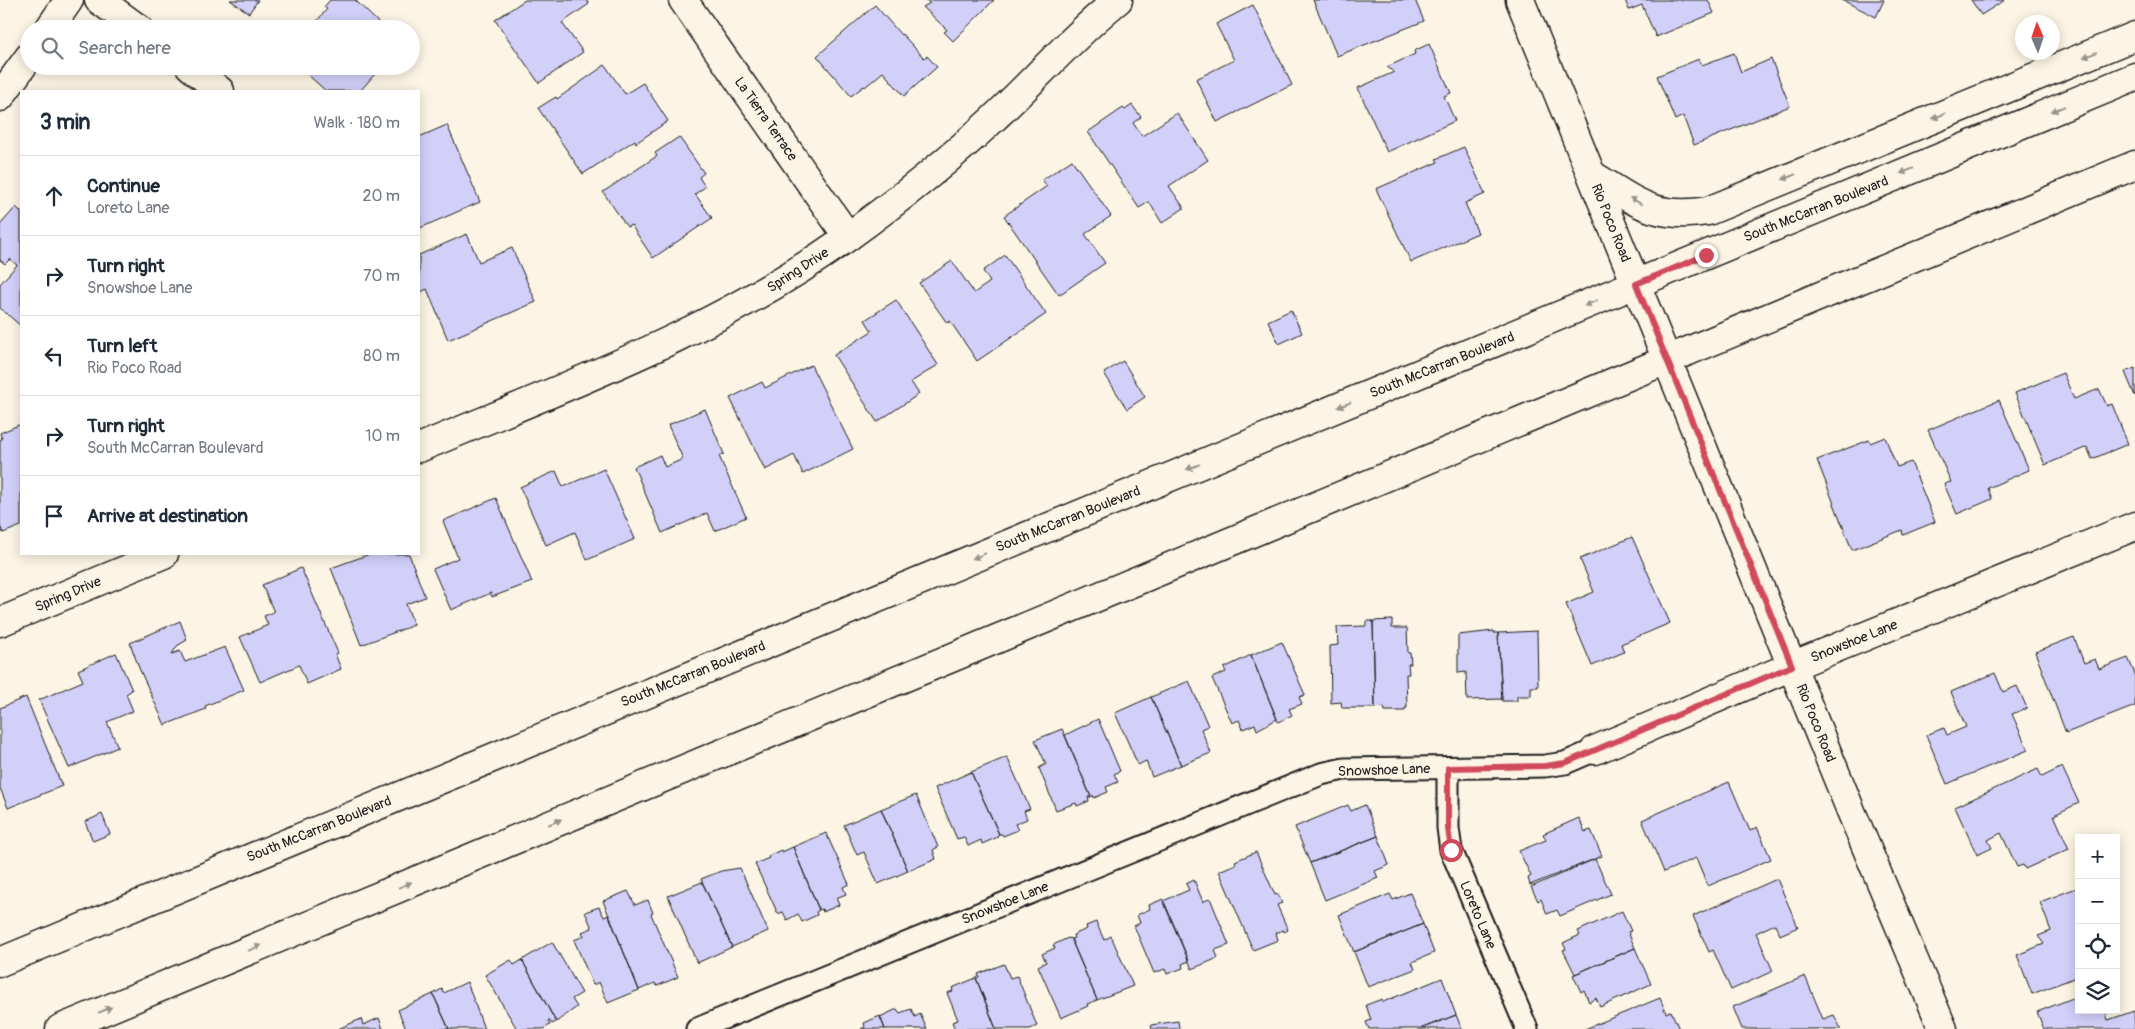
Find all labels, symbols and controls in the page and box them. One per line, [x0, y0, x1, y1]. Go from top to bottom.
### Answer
north arrow [2015, 15, 2060, 60]
search box [20, 20, 420, 75]
icon: search [38, 34, 66, 62]
text: Search here [78, 36, 171, 60]
one-way arrow [2083, 51, 2097, 59]
street label: La Tierra Terrace [731, 74, 801, 164]
one-way arrow [2051, 106, 2065, 114]
text: 3 min [40, 109, 90, 136]
text: Walk · 180 m [313, 113, 400, 133]
one-way arrow [1932, 113, 1947, 120]
one-way arrow [1900, 168, 1915, 176]
street label: South McCarran Boulevard [1741, 172, 1891, 246]
text: Continue [87, 174, 160, 198]
one-way arrow [1782, 174, 1796, 182]
street label: Rio Poco Road [1588, 181, 1634, 265]
icon: ahead [40, 182, 68, 210]
text: 20 m [362, 186, 400, 206]
one-way arrow [1628, 197, 1643, 205]
text: Loreto Lane [87, 198, 169, 218]
street label: Spring Drive [764, 244, 832, 296]
route end [1695, 244, 1718, 267]
text: Turn right [87, 254, 165, 278]
icon: right [40, 262, 68, 290]
text: 70 m [363, 266, 400, 286]
text: Snowshoe Lane [87, 278, 192, 298]
one-way arrow [1584, 299, 1598, 307]
street label: South McCarran Boulevard [1367, 328, 1517, 402]
text: Turn left [87, 334, 157, 358]
icon: left [40, 342, 68, 370]
text: 80 m [363, 346, 400, 366]
text: Rio Poco Road [87, 358, 182, 378]
one-way arrow [1336, 402, 1351, 410]
text: Turn right [87, 414, 165, 438]
icon: right [40, 422, 68, 450]
text: 10 m [365, 426, 400, 446]
text: South McCarran Boulevard [87, 438, 264, 458]
one-way arrow [1186, 464, 1200, 472]
street label: South McCarran Boulevard [993, 482, 1143, 556]
icon: arrive [40, 502, 68, 530]
text: Arrive at destination [87, 504, 248, 528]
one-way arrow [971, 553, 986, 561]
street label: Spring Drive [32, 572, 104, 616]
street label: Snowshoe Lane [1808, 616, 1900, 666]
street label: South McCarran Boulevard [618, 637, 768, 711]
street label: Rio Poco Road [1793, 681, 1839, 765]
street label: Snowshoe Lane [1338, 760, 1431, 780]
street label: South McCarran Boulevard [244, 792, 394, 866]
one-way arrow [548, 818, 562, 826]
map controls [2075, 834, 2120, 1014]
button: + [2075, 834, 2120, 879]
route start [1440, 839, 1463, 862]
street label: Snowshoe Lane [959, 878, 1051, 928]
street label: Loreto Lane [1456, 879, 1500, 952]
button: − [2075, 879, 2120, 924]
one-way arrow [398, 881, 413, 889]
button: locate [2075, 924, 2120, 969]
one-way arrow [248, 943, 262, 951]
button: layers [2075, 969, 2120, 1014]
one-way arrow [98, 1006, 112, 1014]

